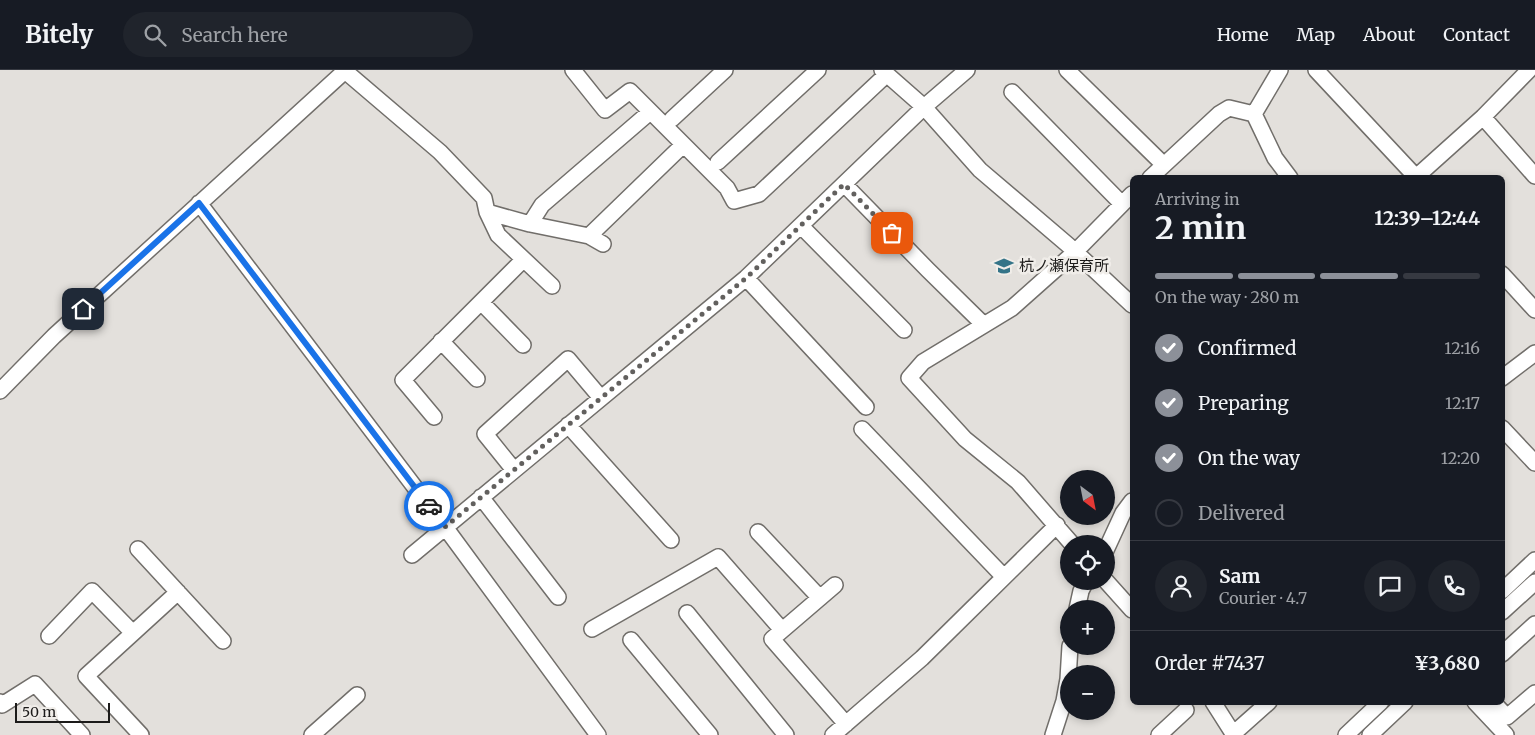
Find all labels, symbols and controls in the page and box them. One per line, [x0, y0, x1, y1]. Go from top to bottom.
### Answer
search box [123, 12, 473, 57]
text: Bitely [25, 19, 93, 50]
icon: search [141, 21, 169, 49]
text: Search here [181, 23, 288, 47]
text: Home [1217, 23, 1269, 46]
text: Map [1297, 23, 1335, 46]
text: About [1363, 23, 1415, 46]
text: Contact [1443, 23, 1510, 46]
text: Arriving in [1155, 189, 1240, 209]
text: 12:39–12:44 [1374, 206, 1480, 230]
text: 2 min [1155, 208, 1246, 248]
pin [871, 212, 913, 254]
icon: bag [878, 219, 906, 247]
school or university icon: 杭ノ瀬保育所 [993, 255, 1015, 277]
place label: 杭ノ瀬保育所 [1019, 256, 1109, 275]
text: On the way · 280 m [1155, 287, 1299, 307]
pin [62, 288, 104, 330]
icon: home [69, 295, 97, 323]
icon: check [1155, 334, 1183, 362]
text: Confirmed [1198, 336, 1296, 360]
text: 12:16 [1444, 338, 1480, 358]
icon: check [1155, 389, 1183, 417]
text: Preparing [1198, 391, 1289, 415]
text: 12:17 [1445, 393, 1480, 413]
icon: check [1155, 444, 1183, 472]
text: On the way [1198, 446, 1300, 470]
text: 12:20 [1441, 448, 1480, 468]
north arrow [1060, 470, 1115, 525]
map controls [1060, 470, 1115, 720]
courier [404, 481, 454, 531]
icon: car [415, 492, 443, 520]
text: Delivered [1198, 501, 1285, 525]
button: locate [1060, 535, 1115, 590]
button: person [1155, 560, 1207, 612]
button: chat [1364, 560, 1416, 612]
button: phone [1428, 560, 1480, 612]
text: Sam [1219, 564, 1260, 588]
text: Courier · 4.7 [1219, 588, 1307, 608]
button: + [1060, 600, 1115, 655]
text: Order #7437 [1155, 651, 1265, 675]
text: ¥3,680 [1414, 651, 1480, 675]
button: − [1060, 665, 1115, 720]
scale bar [15, 700, 110, 723]
text: 50 m [22, 703, 56, 721]

